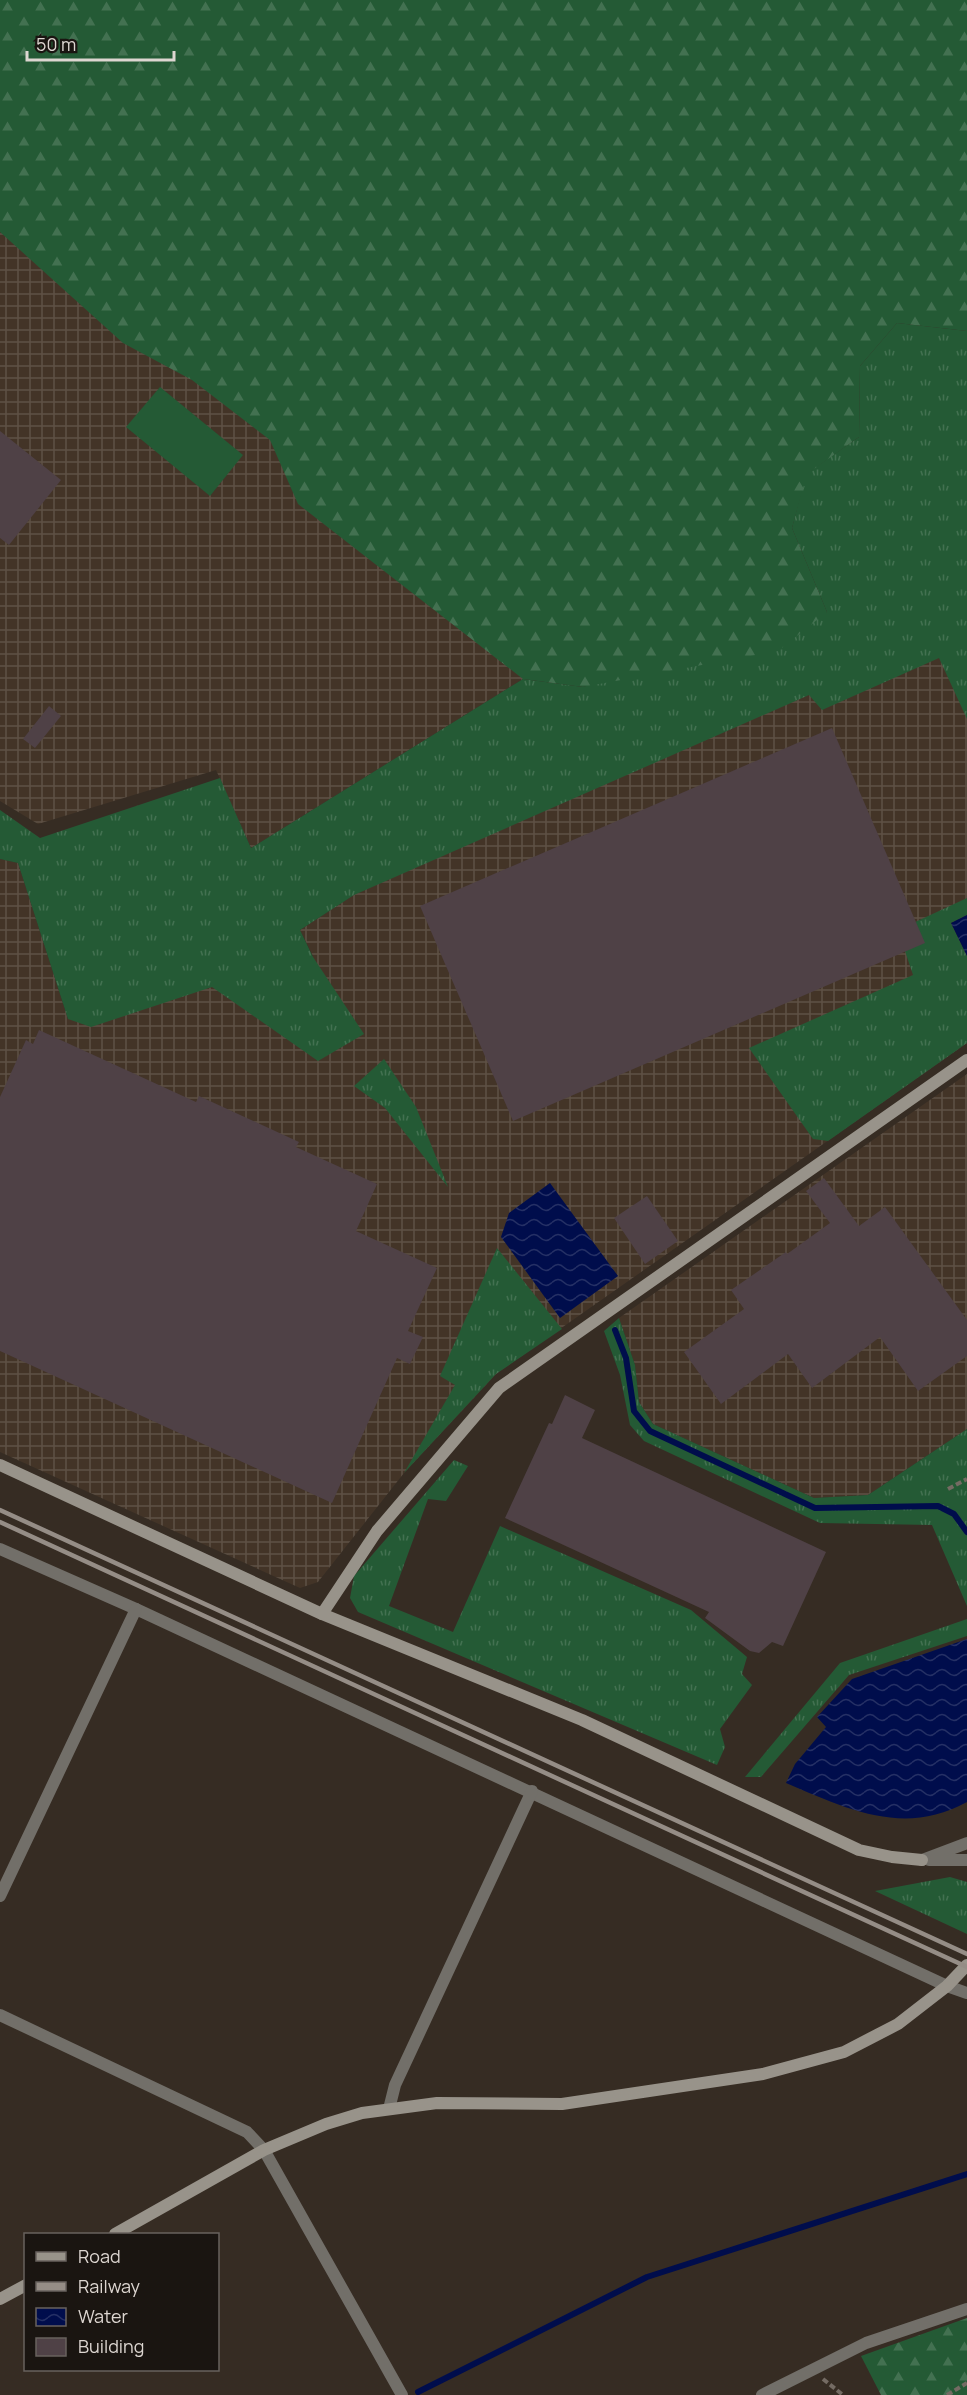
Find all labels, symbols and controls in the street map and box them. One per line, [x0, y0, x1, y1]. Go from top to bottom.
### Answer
scale bar [27, 24, 174, 62]
text: 50 m [36, 32, 76, 56]
legend [24, 2233, 219, 2371]
text: Road [78, 2244, 121, 2268]
text: Railway [78, 2274, 140, 2298]
text: Water [78, 2304, 128, 2328]
text: Building [78, 2334, 144, 2358]

